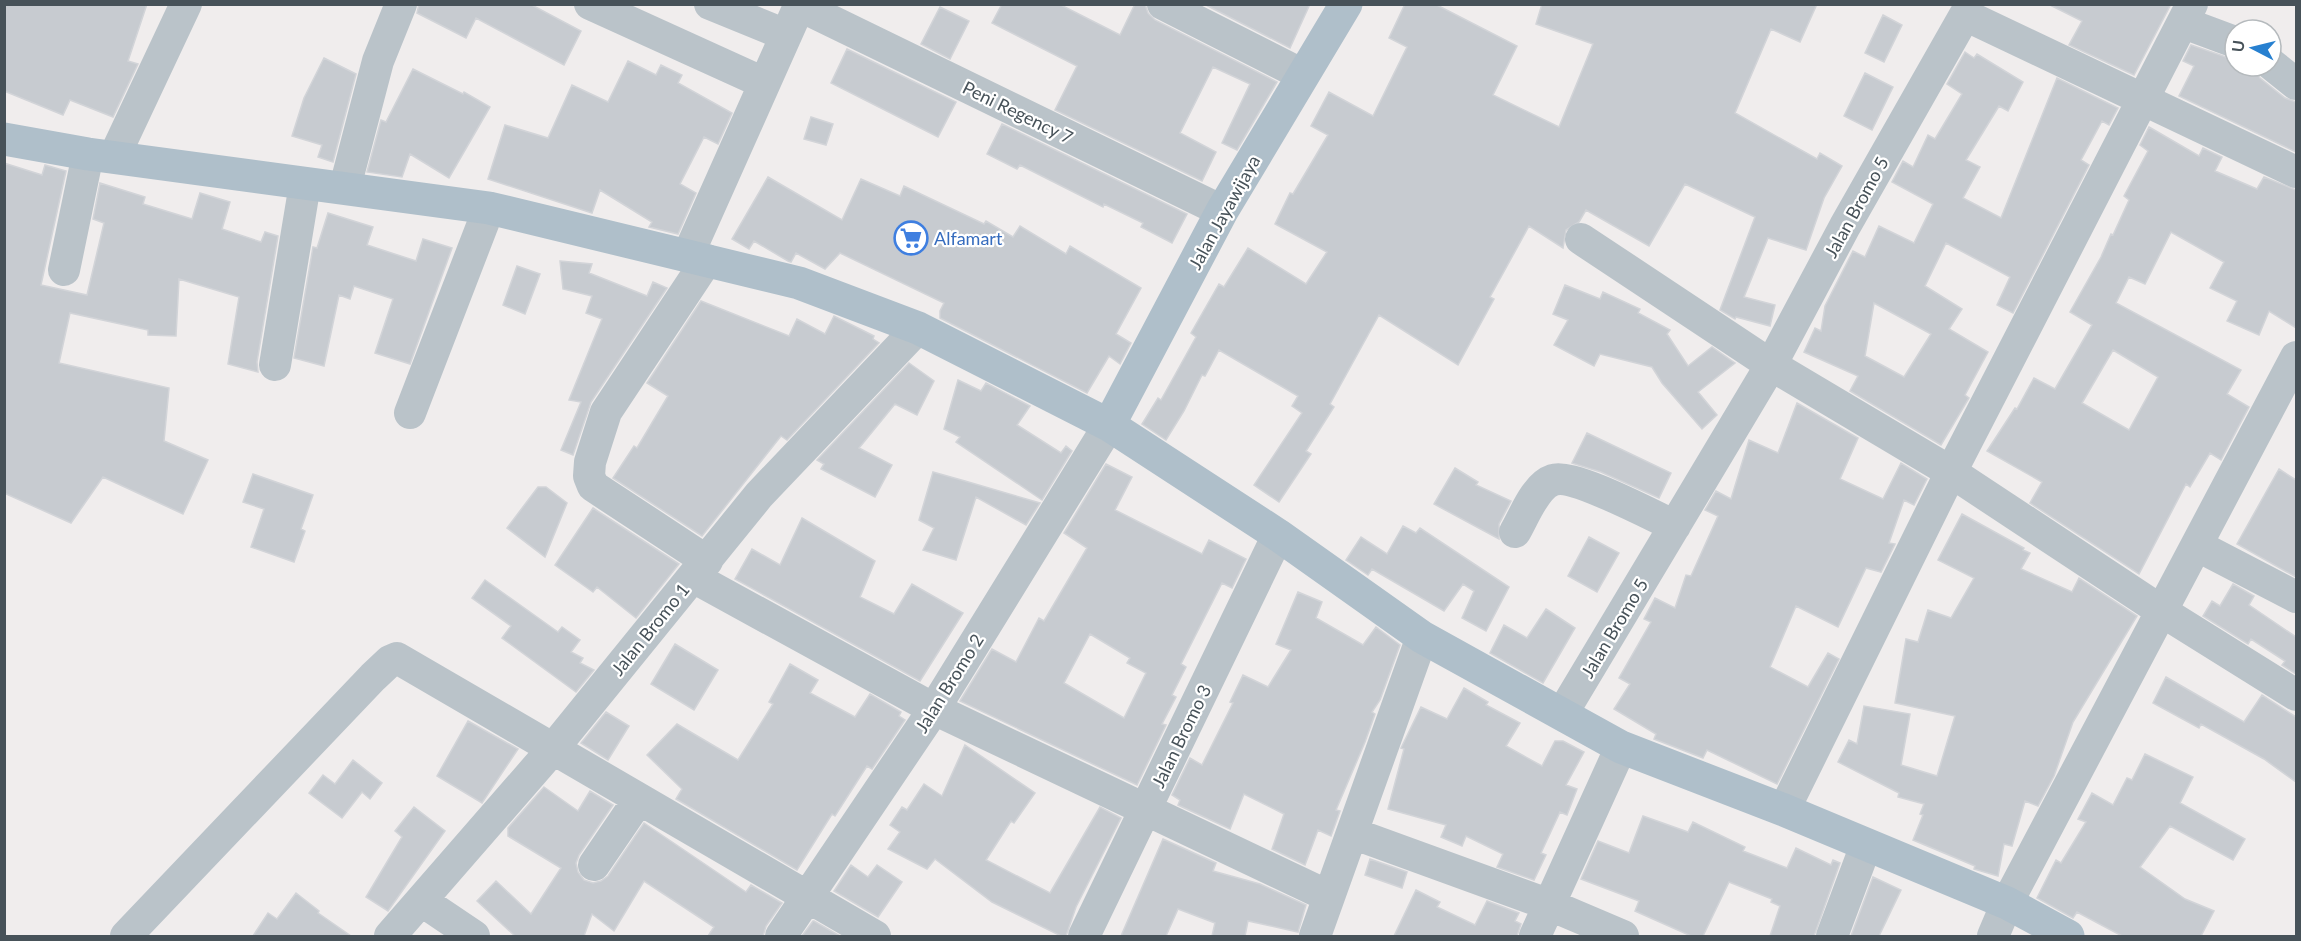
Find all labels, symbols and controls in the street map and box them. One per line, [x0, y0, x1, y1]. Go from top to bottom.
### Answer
north arrow [2223, 18, 2283, 78]
text: U [2227, 39, 2248, 53]
street label: Peni Regency 7 [959, 76, 1077, 148]
street label: Jalan Jayawijaya [1184, 151, 1264, 273]
street label: Jalan Bromo 5 [1819, 153, 1893, 261]
supermarket icon: Alfamart [893, 220, 929, 256]
place label: Alfamart [934, 227, 1003, 249]
street label: Jalan Bromo 5 [1576, 574, 1652, 682]
street label: Jalan Bromo 1 [606, 579, 694, 679]
street label: Jalan Bromo 2 [910, 630, 988, 736]
street label: Jalan Bromo 3 [1147, 681, 1215, 791]

